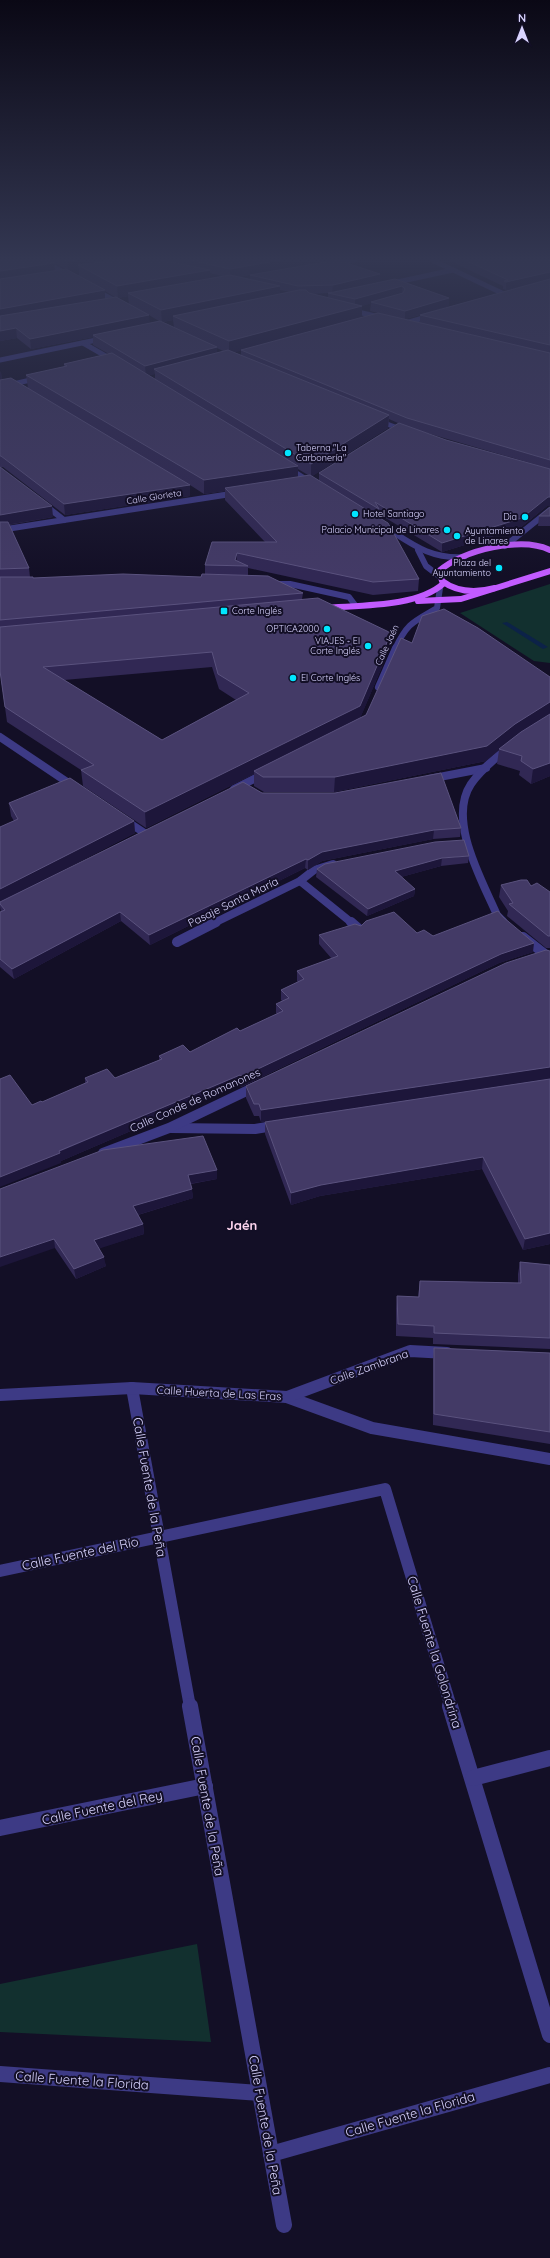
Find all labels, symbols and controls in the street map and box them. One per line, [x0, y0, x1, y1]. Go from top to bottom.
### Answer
north arrow [502, 8, 542, 48]
text: N [518, 11, 526, 25]
place label: Taberna "La Carbonería" [296, 442, 347, 463]
marker: Taberna "La Carbonería" [283, 448, 293, 458]
street label: Calle Glorieta [126, 487, 182, 506]
place label: Hotel Santiago [363, 508, 425, 519]
marker: Hotel Santiago [350, 509, 360, 519]
place label: Dia [503, 511, 517, 522]
marker: Dia [520, 512, 530, 522]
place label: Palacio Municipal de Linares [322, 524, 439, 535]
marker: Palacio Municipal de Linares [442, 525, 452, 535]
place label: Ayuntamiento de Linares [465, 525, 523, 546]
marker: Ayuntamiento de Linares [452, 531, 462, 541]
place label: Plaza del Ayuntamiento [433, 557, 491, 578]
marker: Plaza del Ayuntamiento [494, 563, 504, 573]
place label: Corte Inglés [232, 605, 282, 616]
marker: Corte Inglés [219, 606, 229, 616]
place label: OPTICA2000 [266, 623, 319, 634]
street label: Calle Jaén [372, 623, 401, 667]
marker: OPTICA2000 [322, 624, 332, 634]
place label: VIAJES - El Corte Inglés [310, 635, 360, 656]
marker: VIAJES - El Corte Inglés [363, 641, 373, 651]
place label: El Corte Inglés [301, 672, 360, 683]
marker: El Corte Inglés [288, 673, 298, 683]
street label: Pasaje Santa María [185, 874, 281, 930]
street label: Calle Conde de Romanones [128, 1065, 262, 1135]
district label: Jaén [227, 1217, 257, 1233]
street label: Calle Zambrana [328, 1346, 410, 1388]
street label: Calle Huerta de Las Eras [156, 1383, 282, 1403]
street label: Calle Fuente de la Peña [130, 1416, 170, 1558]
street label: Calle Fuente del Río [20, 1533, 140, 1573]
street label: Calle Fuente la Golondrina [404, 1574, 466, 1730]
street label: Calle Fuente de la Peña [188, 1735, 228, 1877]
street label: Calle Fuente del Rey [40, 1786, 164, 1828]
street label: Calle Fuente de la Peña [246, 2054, 286, 2196]
street label: Calle Fuente la Florida [15, 2067, 149, 2093]
street label: Calle Fuente la Florida [343, 2088, 477, 2140]

